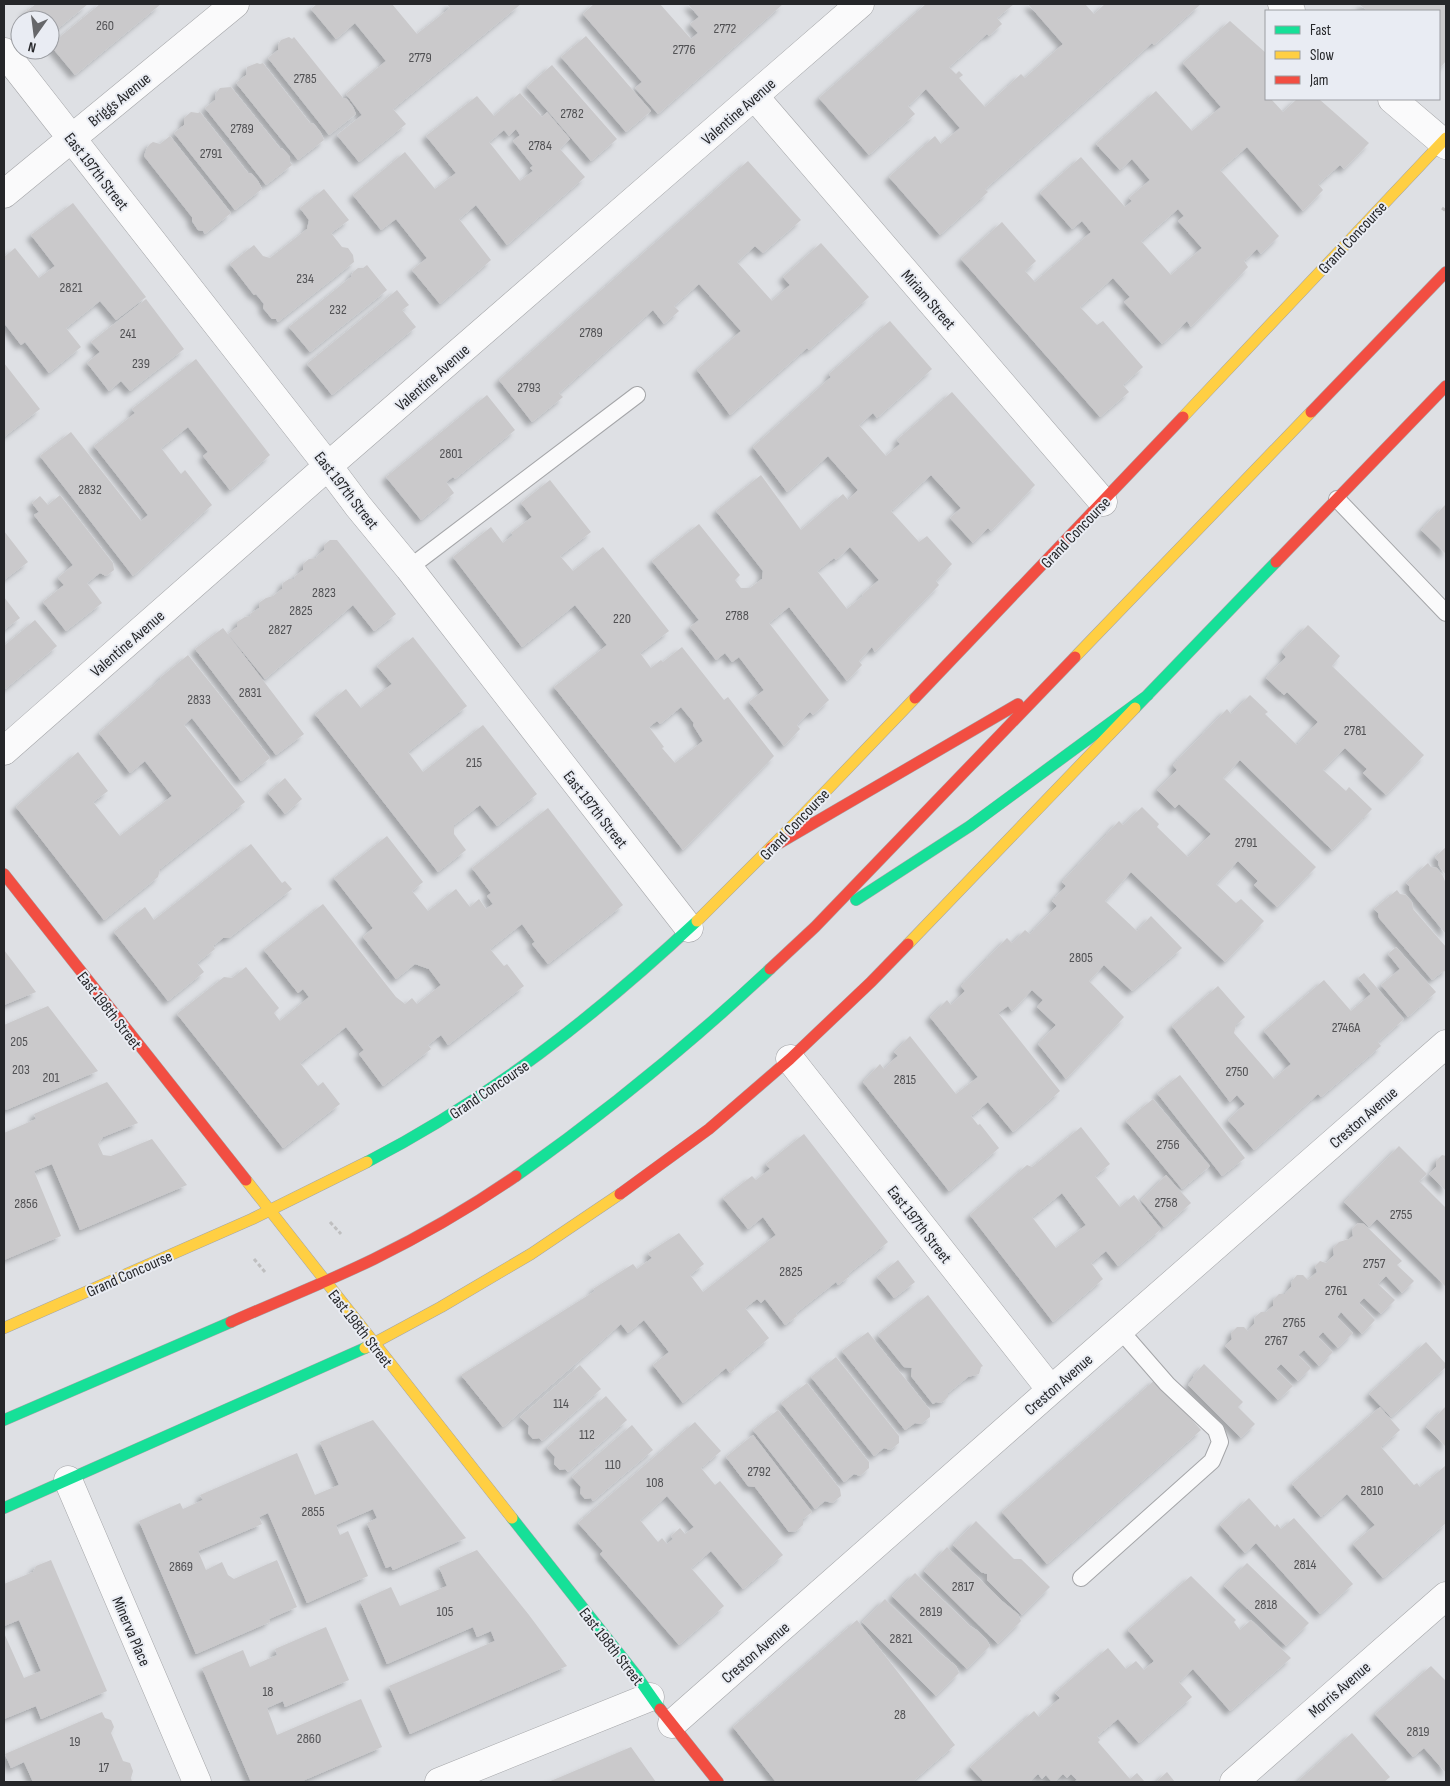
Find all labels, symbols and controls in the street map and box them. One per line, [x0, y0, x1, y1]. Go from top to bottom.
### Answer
north arrow [10, 10, 60, 60]
legend [1265, 10, 1440, 100]
house number: 260 [96, 17, 114, 34]
house number: 2772 [714, 20, 737, 37]
text: Fast [1310, 21, 1332, 40]
text: N [26, 38, 38, 56]
house number: 2776 [672, 41, 696, 58]
text: Slow [1310, 46, 1334, 65]
house number: 2779 [408, 49, 432, 66]
street label: Briggs Avenue [85, 69, 155, 131]
house number: 2785 [293, 70, 317, 87]
text: Jam [1309, 71, 1328, 90]
street label: Valentine Avenue [698, 75, 780, 149]
house number: 2782 [560, 105, 584, 122]
house number: 2789 [230, 120, 254, 137]
street label: East 197th Street [60, 129, 132, 214]
house number: 2784 [528, 137, 552, 154]
house number: 2791 [200, 145, 222, 162]
street label: Grand Concourse [1315, 198, 1391, 278]
street label: Miriam Street [897, 266, 959, 334]
house number: 234 [296, 270, 314, 287]
house number: 2821 [60, 279, 82, 296]
house number: 232 [329, 301, 347, 318]
house number: 2789 [579, 324, 603, 341]
house number: 241 [120, 325, 136, 342]
street label: Valentine Avenue [392, 341, 474, 415]
house number: 239 [132, 355, 150, 372]
house number: 2793 [517, 379, 541, 396]
house number: 2801 [439, 445, 463, 462]
street label: East 197th Street [310, 448, 382, 533]
house number: 2832 [78, 481, 102, 498]
street label: Grand Concourse [1037, 493, 1115, 573]
house number: 2823 [312, 584, 336, 601]
house number: 2825 [289, 602, 313, 619]
street label: Valentine Avenue [87, 607, 169, 681]
house number: 2788 [725, 607, 749, 624]
house number: 220 [613, 610, 631, 627]
house number: 2827 [268, 621, 292, 638]
house number: 2831 [239, 684, 261, 701]
house number: 2833 [187, 691, 211, 708]
house number: 2781 [1344, 722, 1366, 739]
house number: 215 [466, 754, 483, 771]
street label: East 197th Street [559, 767, 631, 852]
street label: Grand Concourse [756, 785, 834, 865]
house number: 2791 [1235, 834, 1257, 851]
house number: 2805 [1069, 949, 1093, 966]
street label: East 198th Street [73, 968, 145, 1054]
house number: 2746A [1332, 1019, 1361, 1036]
house number: 205 [10, 1033, 28, 1050]
street label: Grand Concourse [446, 1057, 533, 1124]
house number: 203 [12, 1061, 30, 1078]
house number: 2750 [1225, 1063, 1249, 1080]
house number: 201 [43, 1069, 60, 1086]
house number: 2815 [894, 1071, 917, 1088]
street label: Creston Avenue [1326, 1083, 1402, 1153]
house number: 2756 [1156, 1136, 1180, 1153]
street label: East 197th Street [883, 1182, 955, 1267]
house number: 2758 [1154, 1194, 1178, 1211]
house number: 2856 [14, 1195, 38, 1212]
house number: 2755 [1390, 1206, 1413, 1223]
street label: Grand Concourse [84, 1247, 175, 1302]
house number: 2757 [1363, 1255, 1386, 1272]
house number: 2825 [779, 1263, 803, 1280]
house number: 2761 [1325, 1282, 1347, 1299]
street label: East 198th Street [324, 1286, 396, 1372]
house number: 2765 [1282, 1314, 1306, 1331]
house number: 2767 [1264, 1332, 1288, 1349]
street label: Creston Avenue [1021, 1350, 1097, 1420]
house number: 114 [553, 1395, 569, 1412]
house number: 112 [579, 1426, 595, 1443]
house number: 110 [605, 1456, 621, 1473]
house number: 2792 [747, 1463, 771, 1480]
house number: 108 [646, 1474, 664, 1491]
house number: 2810 [1360, 1482, 1384, 1499]
house number: 2855 [301, 1503, 325, 1520]
house number: 2814 [1294, 1556, 1316, 1573]
house number: 2869 [169, 1558, 193, 1575]
house number: 2817 [952, 1578, 975, 1595]
street label: Minerva Place [107, 1594, 154, 1669]
house number: 2818 [1255, 1596, 1277, 1613]
house number: 105 [437, 1603, 454, 1620]
house number: 2819 [919, 1603, 943, 1620]
street label: East 198th Street [575, 1604, 647, 1690]
street label: Creston Avenue [718, 1618, 794, 1688]
house number: 2821 [890, 1630, 912, 1647]
street label: Morris Avenue [1305, 1658, 1375, 1722]
house number: 18 [262, 1683, 274, 1700]
house number: 28 [894, 1706, 906, 1723]
house number: 2819 [1406, 1723, 1430, 1740]
house number: 2860 [297, 1730, 321, 1747]
house number: 19 [69, 1733, 81, 1750]
house number: 17 [99, 1759, 110, 1776]

